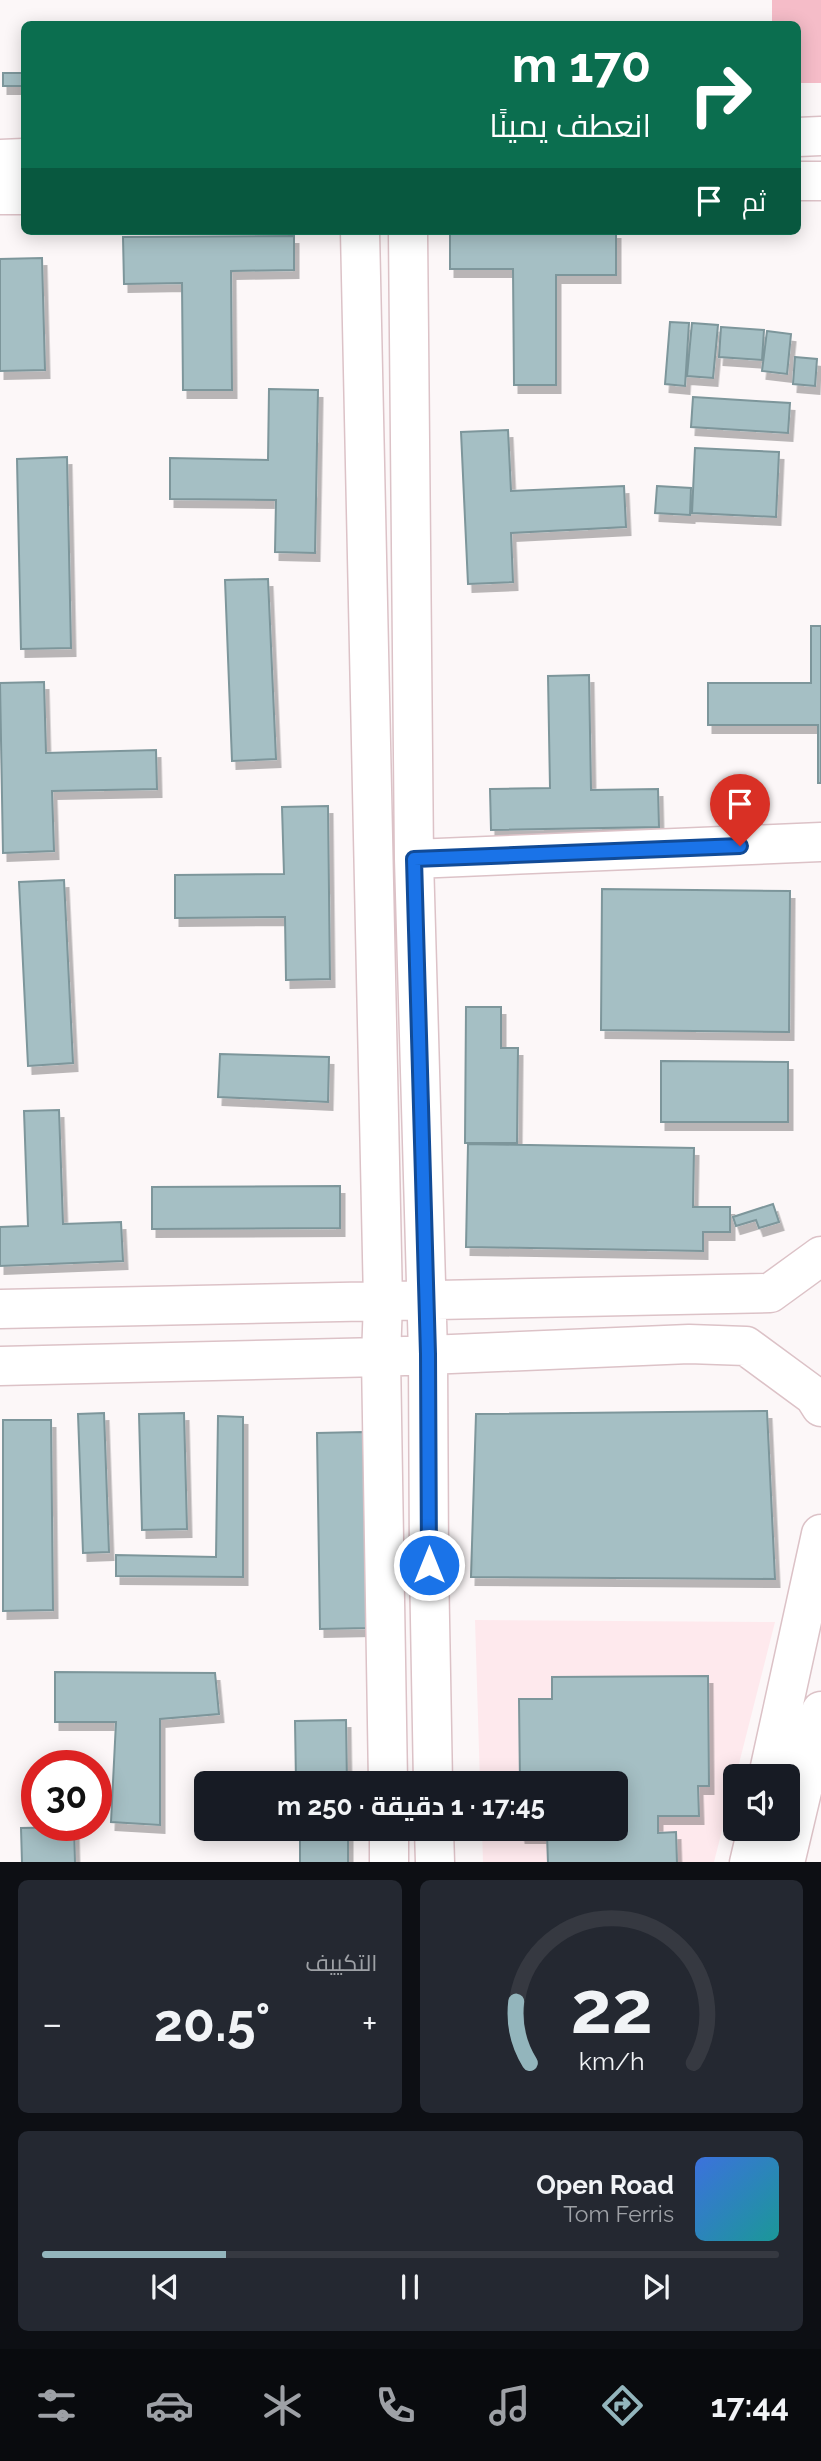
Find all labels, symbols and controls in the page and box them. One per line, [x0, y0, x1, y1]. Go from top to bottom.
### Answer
text: 170 m [512, 36, 651, 93]
icon: right [675, 49, 766, 140]
text: انعطف يمينًا [489, 107, 651, 144]
icon: arrive [690, 182, 728, 220]
text: ثم [742, 187, 766, 217]
pin [710, 774, 770, 846]
icon: arrive [721, 785, 759, 823]
position arrow [392, 1528, 466, 1602]
speed limit sign: 30 [21, 1750, 112, 1841]
map controls [723, 1764, 800, 1841]
button: sound [723, 1764, 800, 1841]
text: 17:45 · 1 دقيقة · 250 m [277, 1791, 545, 1821]
text: التكييف [305, 1949, 378, 1976]
text: 22 [570, 1965, 652, 2050]
text: 20.5° [154, 1992, 270, 2053]
text: − [42, 2001, 62, 2046]
text: + [362, 2001, 377, 2046]
text: km/h [578, 2045, 644, 2075]
text: Open Road [536, 2170, 674, 2200]
text: Tom Ferris [563, 2200, 674, 2227]
icon: previous [146, 2268, 184, 2306]
icon: pause [391, 2268, 429, 2306]
icon: next [637, 2268, 675, 2306]
icon: filters [32, 2381, 81, 2430]
icon: car [145, 2381, 194, 2430]
icon: climate [258, 2381, 307, 2430]
icon: phone [371, 2381, 420, 2430]
icon: music [485, 2381, 534, 2430]
icon: directions [598, 2381, 647, 2430]
text: 17:44 [711, 2387, 789, 2424]

